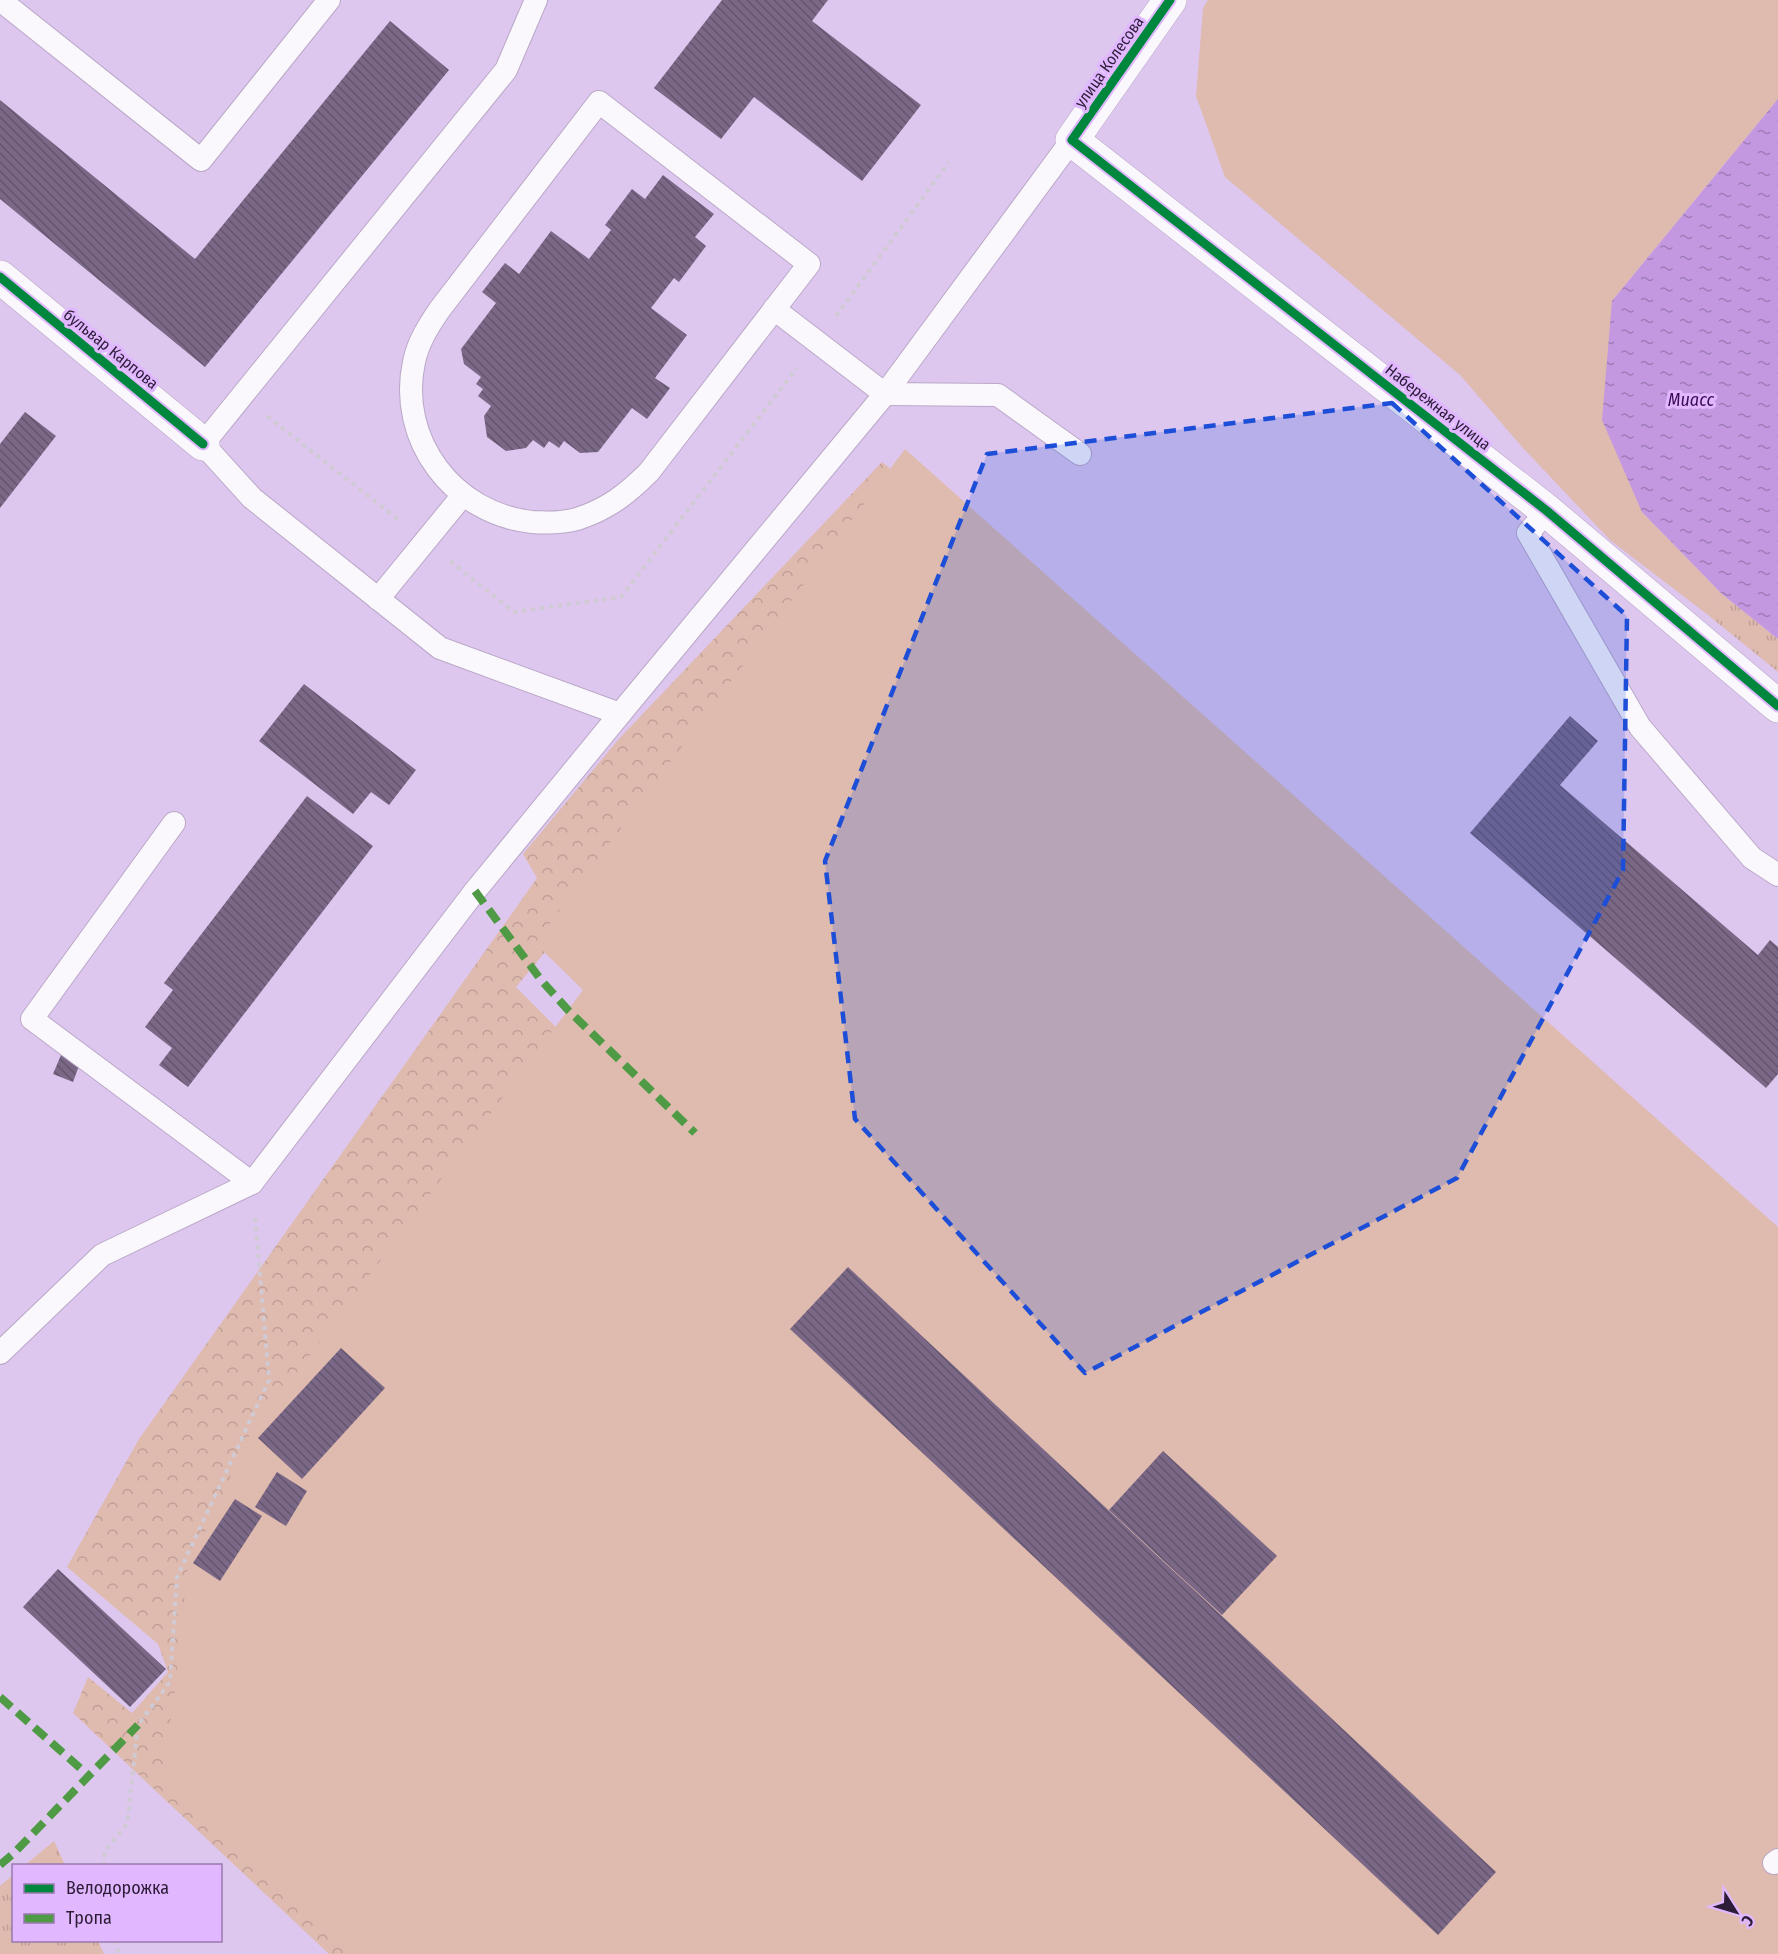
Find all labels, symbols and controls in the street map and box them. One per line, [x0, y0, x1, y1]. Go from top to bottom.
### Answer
street label: улица Колесова [1070, 13, 1148, 111]
street label: бульвар Карпова [60, 305, 162, 393]
street label: Набережная улица [1382, 360, 1495, 454]
water label: Миасс [1668, 389, 1715, 411]
legend [12, 1864, 222, 1942]
text: Велодорожка [66, 1877, 169, 1899]
north arrow [1706, 1882, 1766, 1942]
text: Тропа [66, 1907, 112, 1929]
text: С [1737, 1912, 1758, 1930]

